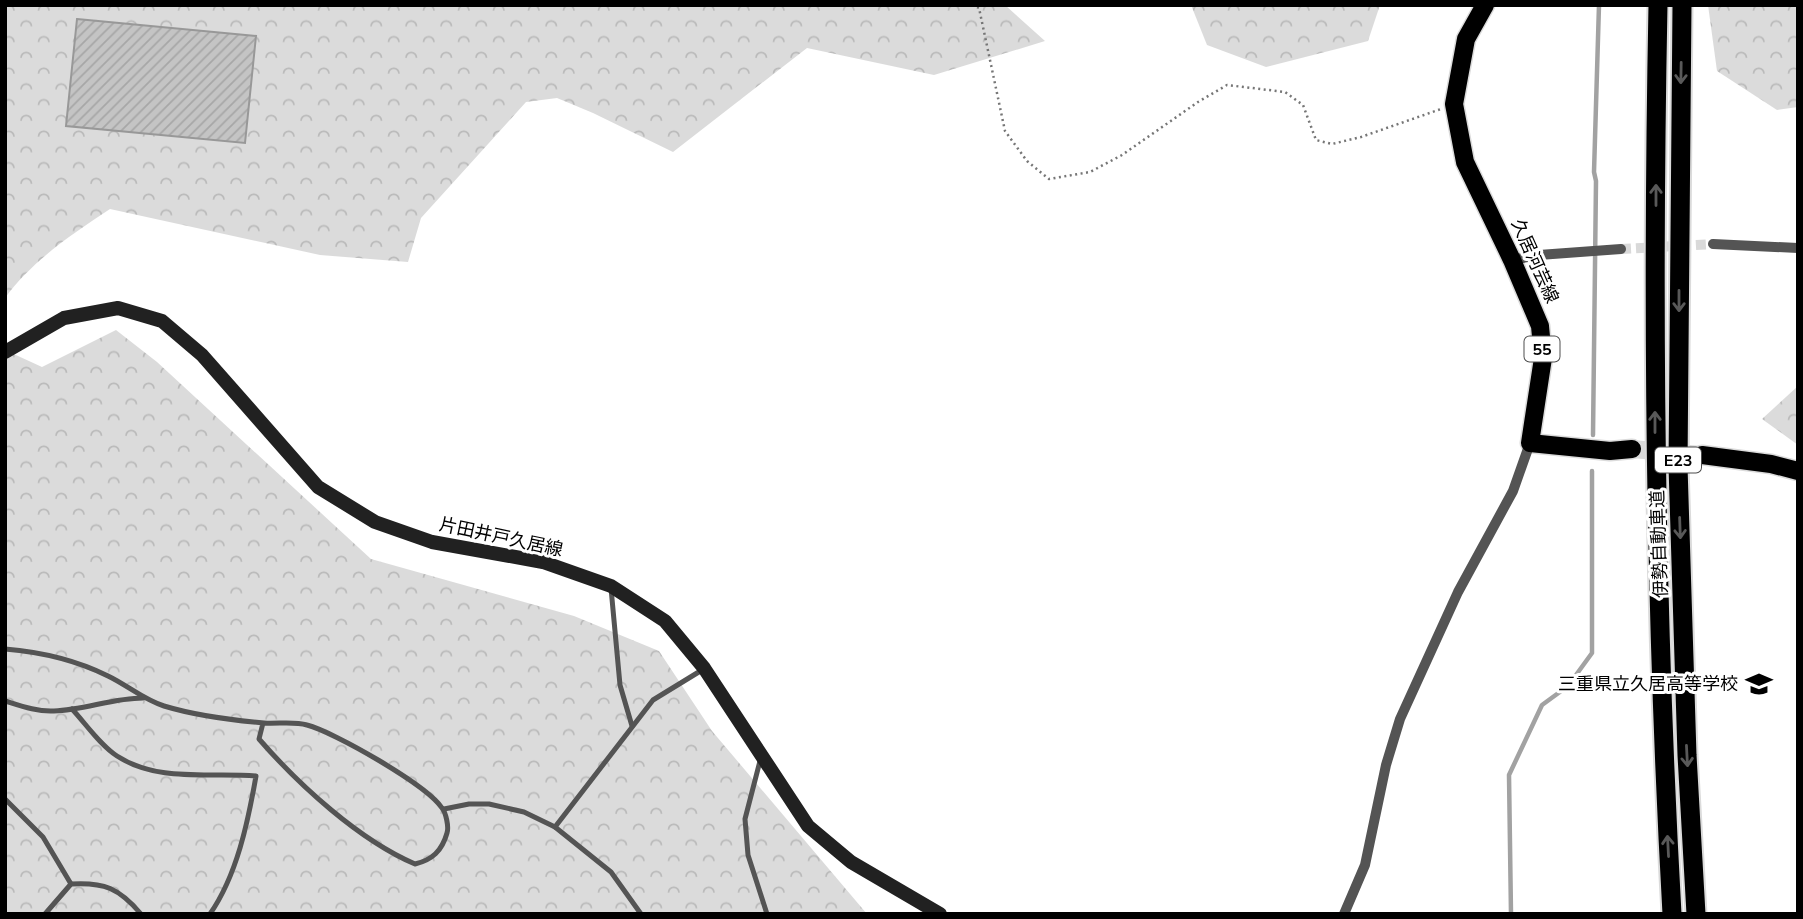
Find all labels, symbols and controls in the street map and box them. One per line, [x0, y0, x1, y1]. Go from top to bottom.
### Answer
one-way arrow [1674, 62, 1687, 85]
one-way arrow [1649, 184, 1663, 207]
street label: 久居河芸線 [1507, 215, 1564, 307]
one-way arrow [1672, 289, 1686, 312]
road number: 55 [1524, 336, 1560, 362]
one-way arrow [1648, 411, 1662, 434]
road number: E23 [1655, 447, 1701, 472]
street label: 伊勢自動車道 [1645, 490, 1672, 598]
street label: 片田井戸久居線 [437, 512, 565, 561]
one-way arrow [1673, 517, 1687, 540]
school or university icon: 三重県立久居高等学校 [1744, 669, 1774, 699]
place label: 三重県立久居高等学校 [1558, 672, 1738, 695]
one-way arrow [1680, 744, 1693, 767]
one-way arrow [1662, 834, 1675, 857]

